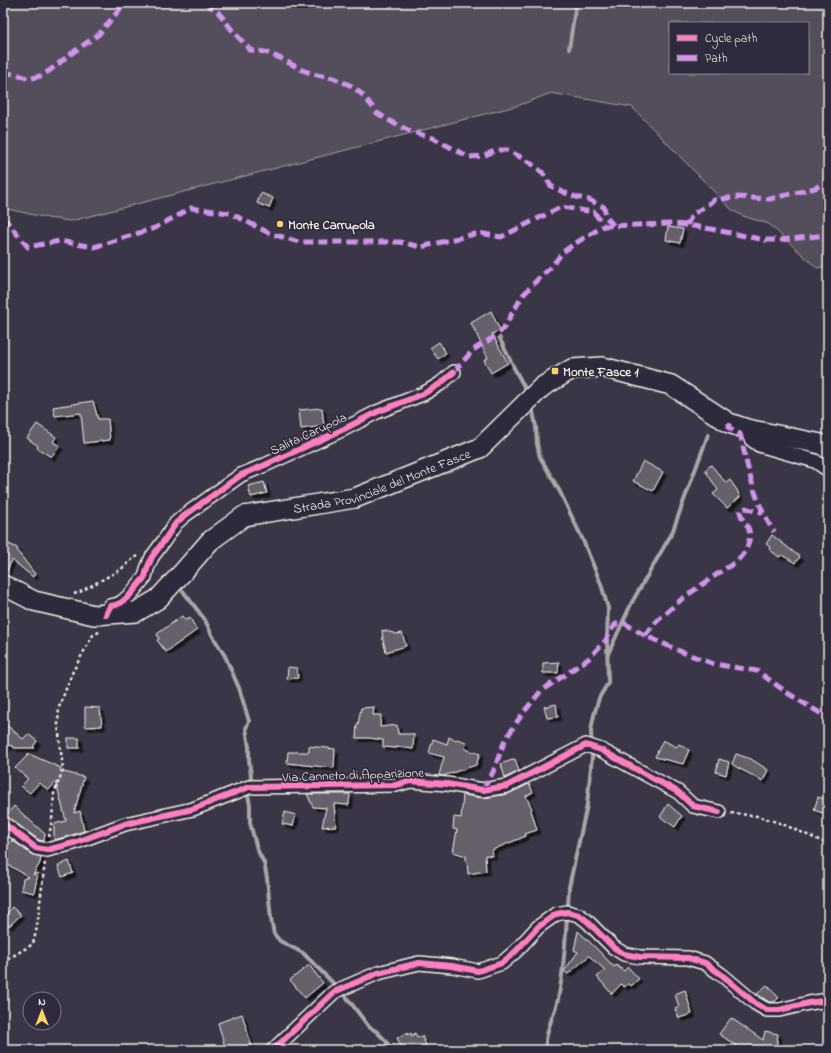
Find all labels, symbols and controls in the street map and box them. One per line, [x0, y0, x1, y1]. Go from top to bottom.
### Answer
legend [669, 22, 809, 74]
text: Cycle path [705, 30, 757, 49]
text: Path [705, 50, 728, 68]
place label: Monte Carrupola [288, 216, 375, 235]
marker: Monte Carrupola [275, 219, 285, 229]
place label: Monte Fasce 1 [563, 363, 639, 382]
marker: Monte Fasce 1 [550, 366, 560, 376]
street label: Salita Carupola [267, 408, 350, 460]
street label: Strada Provinciale del Monte Fasce [292, 445, 474, 519]
street label: Via Canneto di Apparizione [281, 764, 424, 788]
north arrow [22, 991, 62, 1031]
text: N [38, 994, 46, 1010]

